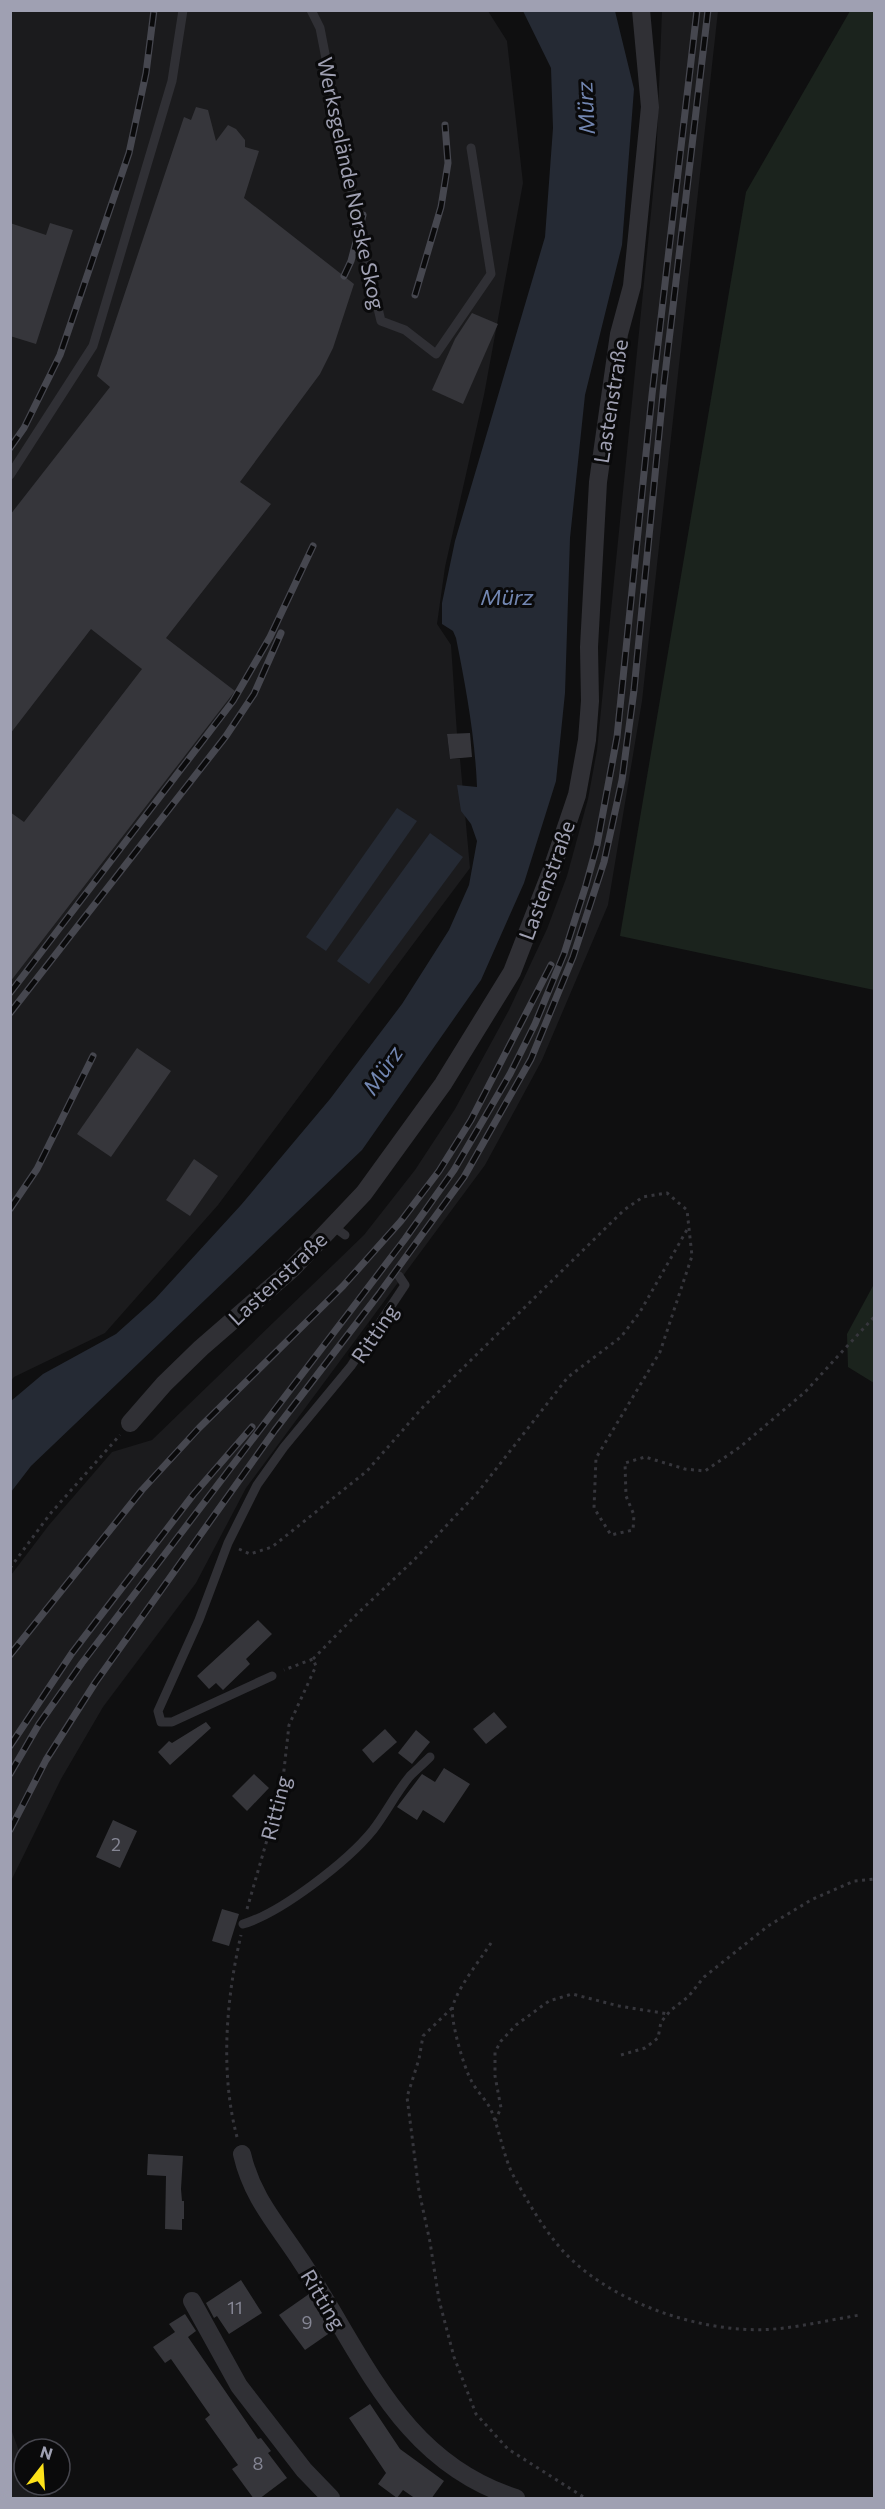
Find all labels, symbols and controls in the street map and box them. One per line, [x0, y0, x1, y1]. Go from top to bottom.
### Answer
street label: Werksgelände Norske Skog [313, 55, 391, 311]
water label: Mürz [570, 81, 600, 135]
street label: Lastenstraße [588, 337, 632, 465]
water label: Mürz [480, 583, 534, 610]
street label: Lastenstraße [513, 817, 579, 943]
water label: Mürz [356, 1040, 408, 1100]
street label: Lastenstraße [223, 1226, 331, 1330]
street label: Ritting [345, 1299, 403, 1367]
street label: Ritting [255, 1773, 295, 1843]
house number: 2 [111, 1833, 121, 1855]
street label: Ritting [296, 2264, 352, 2334]
house number: 11 [227, 2296, 243, 2318]
house number: 9 [302, 2311, 312, 2333]
north arrow [12, 2437, 72, 2497]
text: N [38, 2441, 55, 2463]
house number: 8 [253, 2452, 264, 2474]

